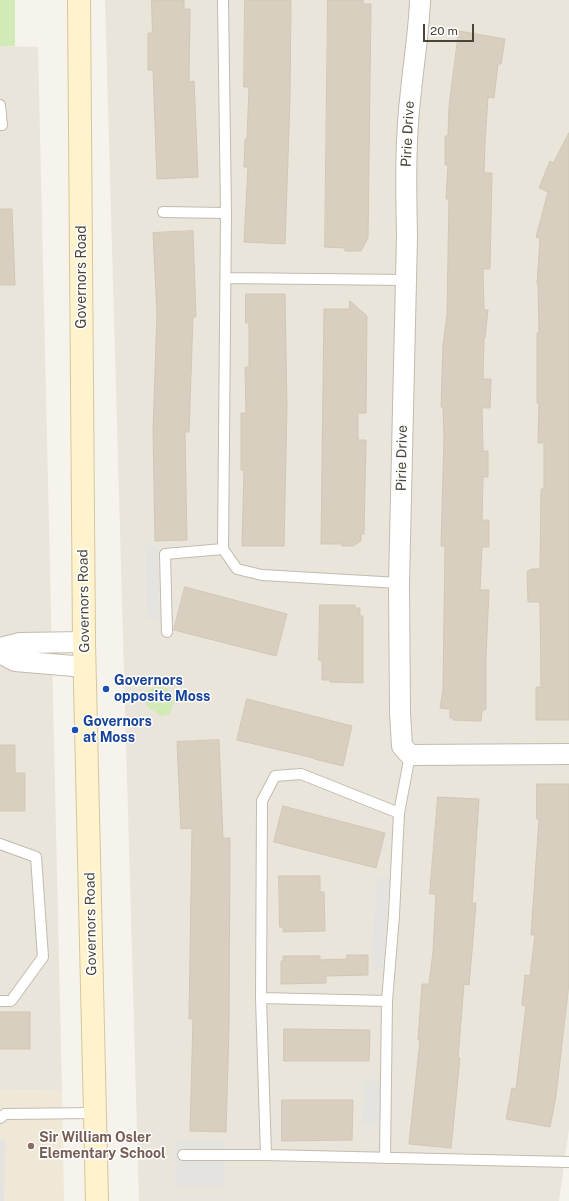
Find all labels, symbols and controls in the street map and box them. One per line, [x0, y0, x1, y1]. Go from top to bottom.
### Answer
scale bar [425, 16, 476, 42]
text: 20 m [430, 24, 458, 38]
street label: Pirie Drive [398, 100, 418, 168]
street label: Governors Road [74, 225, 90, 329]
street label: Pirie Drive [393, 425, 411, 491]
street label: Governors Road [75, 549, 93, 653]
place label: Governors opposite Moss [114, 673, 210, 706]
marker: Governors opposite Moss [101, 684, 111, 694]
place label: Governors at Moss [83, 714, 152, 746]
marker: Governors at Moss [70, 725, 80, 735]
street label: Governors Road [82, 872, 100, 976]
place label: Sir William Osler Elementary School [39, 1130, 166, 1162]
marker: Sir William Osler Elementary School [26, 1141, 36, 1151]

